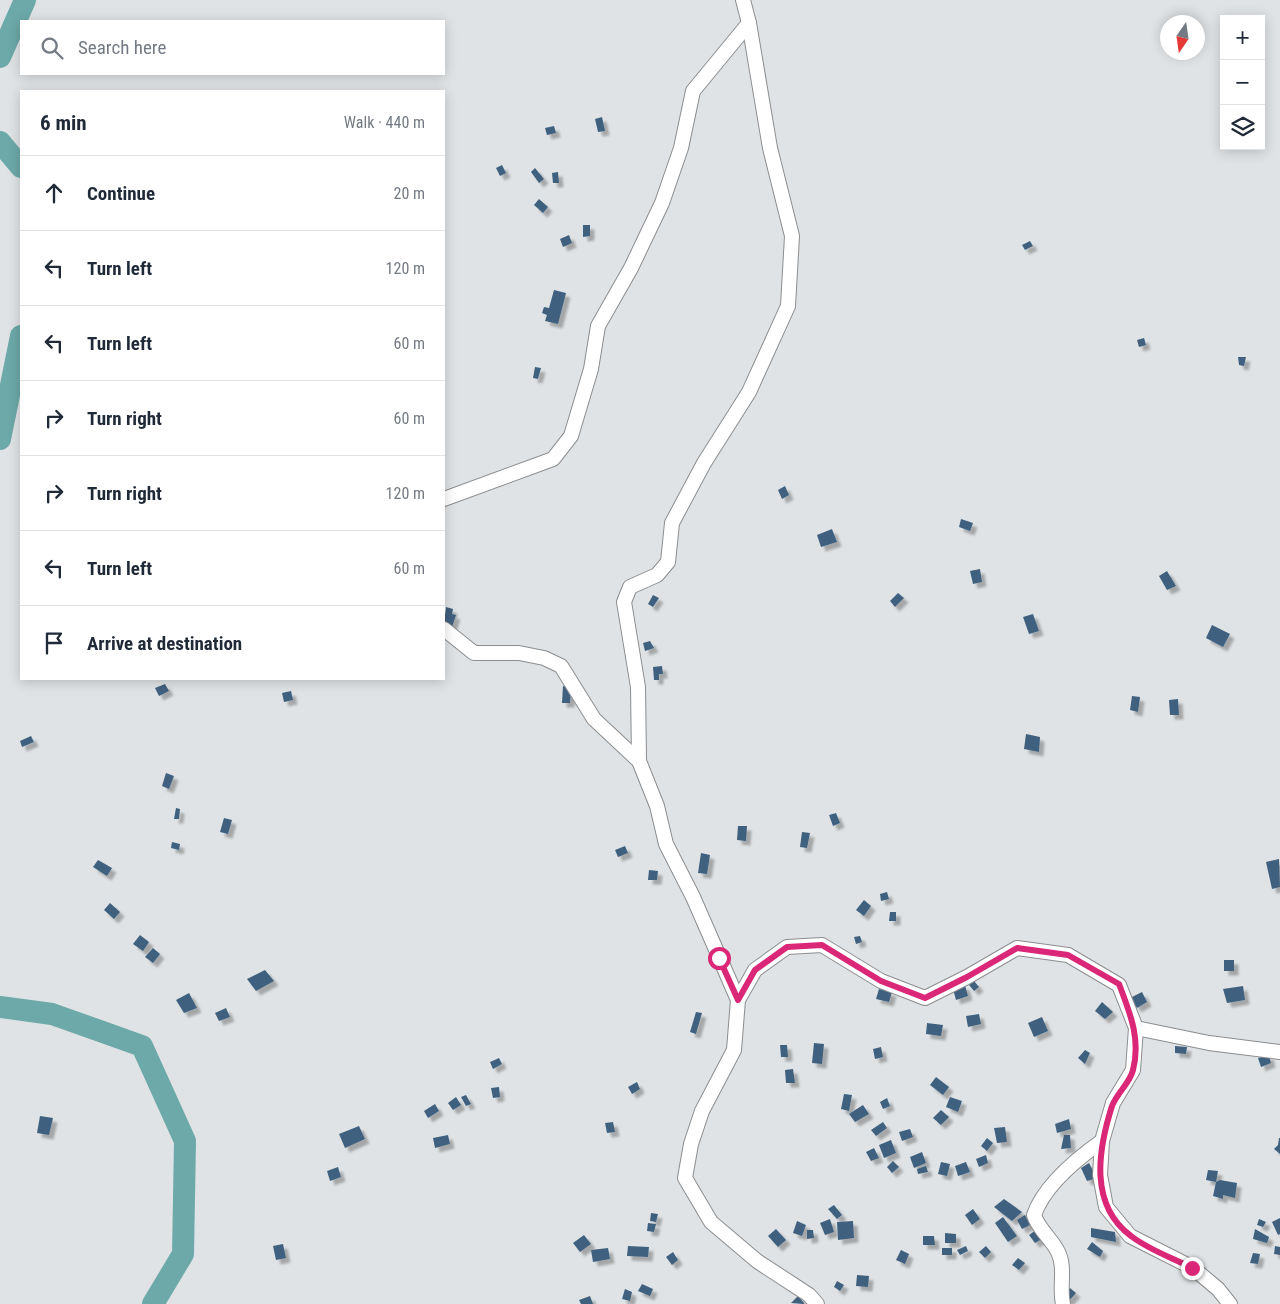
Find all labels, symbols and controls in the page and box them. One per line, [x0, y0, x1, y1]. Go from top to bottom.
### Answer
north arrow [1160, 15, 1205, 60]
map controls [1220, 15, 1265, 150]
button: + [1220, 15, 1265, 60]
search box [20, 20, 445, 75]
icon: search [38, 34, 66, 62]
text: Search here [78, 36, 166, 59]
button: − [1220, 60, 1265, 105]
button: layers [1220, 105, 1265, 150]
text: 6 min [40, 111, 87, 135]
text: Walk · 440 m [344, 113, 425, 132]
icon: ahead [40, 179, 68, 207]
text: Continue [87, 182, 155, 205]
text: 20 m [393, 184, 425, 203]
icon: left [40, 254, 68, 282]
text: Turn left [87, 257, 152, 280]
text: 120 m [386, 259, 425, 278]
icon: left [40, 329, 68, 357]
text: Turn left [87, 332, 152, 355]
text: 60 m [393, 334, 425, 353]
icon: right [40, 404, 68, 432]
text: Turn right [87, 407, 162, 430]
text: 60 m [393, 409, 425, 428]
icon: right [40, 479, 68, 507]
text: Turn right [87, 482, 162, 505]
text: 120 m [386, 484, 425, 503]
icon: left [40, 554, 68, 582]
text: Turn left [87, 557, 152, 580]
text: 60 m [393, 559, 425, 578]
icon: arrive [40, 629, 68, 657]
text: Arrive at destination [87, 632, 242, 655]
route start [708, 947, 731, 970]
route end [1181, 1257, 1204, 1280]

